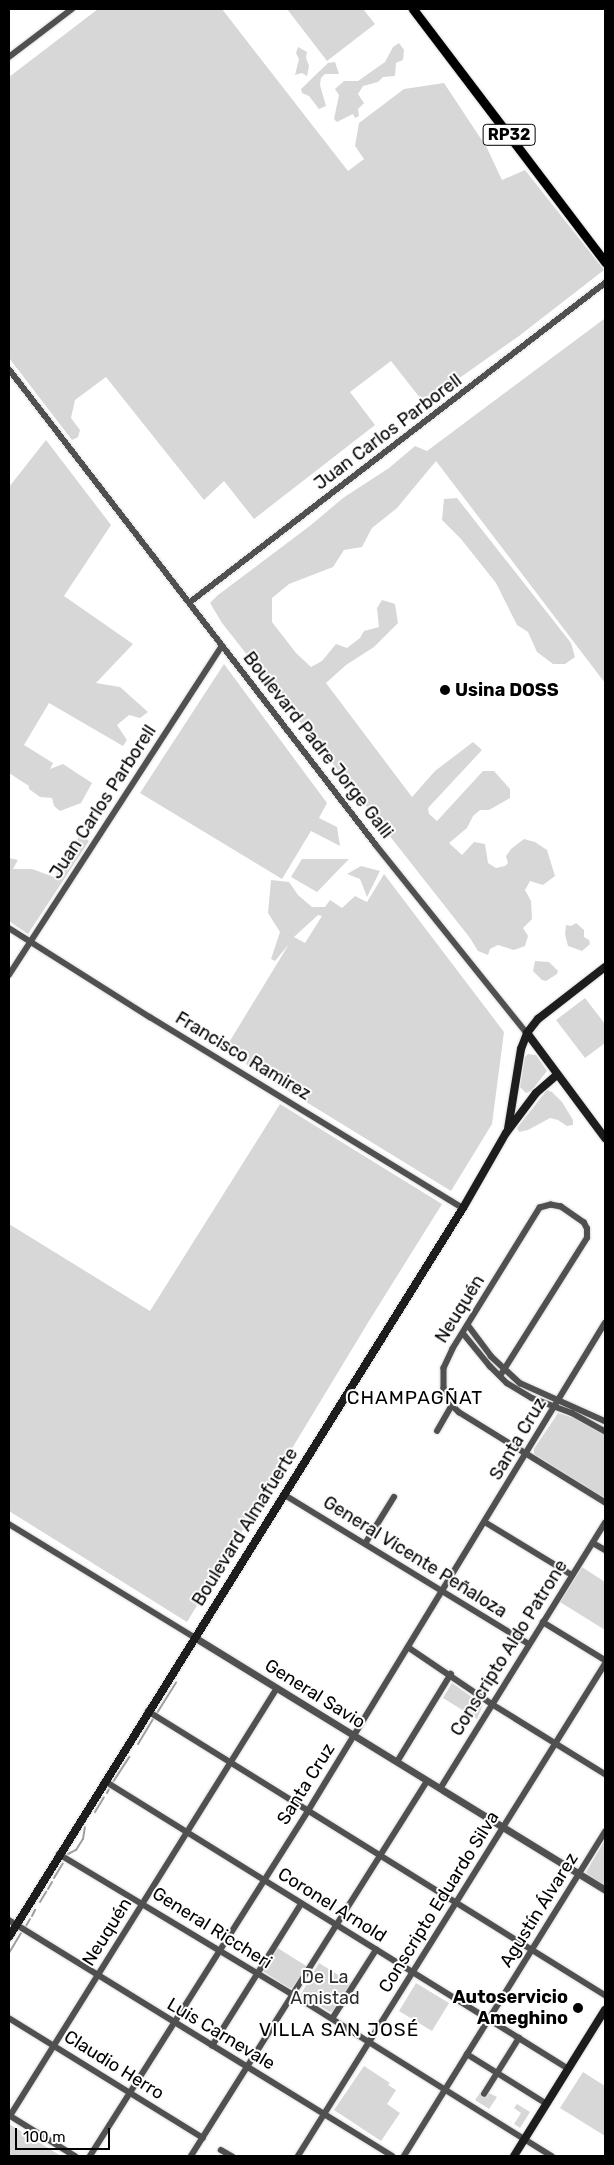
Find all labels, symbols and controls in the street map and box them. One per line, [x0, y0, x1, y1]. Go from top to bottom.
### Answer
road number: RP32 [482, 122, 536, 148]
street label: Juan Carlos Parborell [310, 369, 466, 495]
street label: Boulevard Padre Jorge Galli [238, 647, 398, 843]
place label: Usina DOSS [455, 679, 559, 701]
marker: Usina DOSS [439, 684, 451, 696]
street label: Juan Carlos Parborell [45, 721, 161, 883]
street label: Francisco Ramirez [171, 1007, 315, 1105]
street label: Neuquén [431, 1271, 489, 1347]
district label: CHAMPAGÑAT [346, 1387, 484, 1409]
street label: Santa Cruz [485, 1394, 551, 1484]
street label: Boulevard Almafuerte [187, 1444, 303, 1610]
street label: General Vicente Peñaloza [319, 1491, 511, 1623]
street label: Conscripto Aldo Patrone [446, 1556, 572, 1740]
street label: General Savio [261, 1655, 369, 1733]
street label: Santa Cruz [272, 1739, 340, 1829]
street label: Conscripto Eduardo Silva [374, 1807, 504, 1997]
street label: Agustín Álvarez [495, 1849, 583, 1971]
street label: Coronel Arnold [274, 1863, 390, 1947]
street label: General Riccheri [148, 1883, 276, 1973]
street label: Neuquén [78, 1894, 136, 1970]
park label: De La Amistad [290, 1967, 360, 2010]
place label: Autoservicio Ameghino [453, 1987, 568, 2030]
street label: Luis Carnevale [163, 1993, 279, 2075]
marker: Autoservicio Ameghino [572, 2002, 584, 2014]
district label: VILLA SAN JOSÉ [257, 2019, 421, 2041]
street label: Claudio Herro [60, 2026, 168, 2104]
scale bar [18, 2118, 112, 2150]
text: 100 m [23, 2128, 65, 2146]

